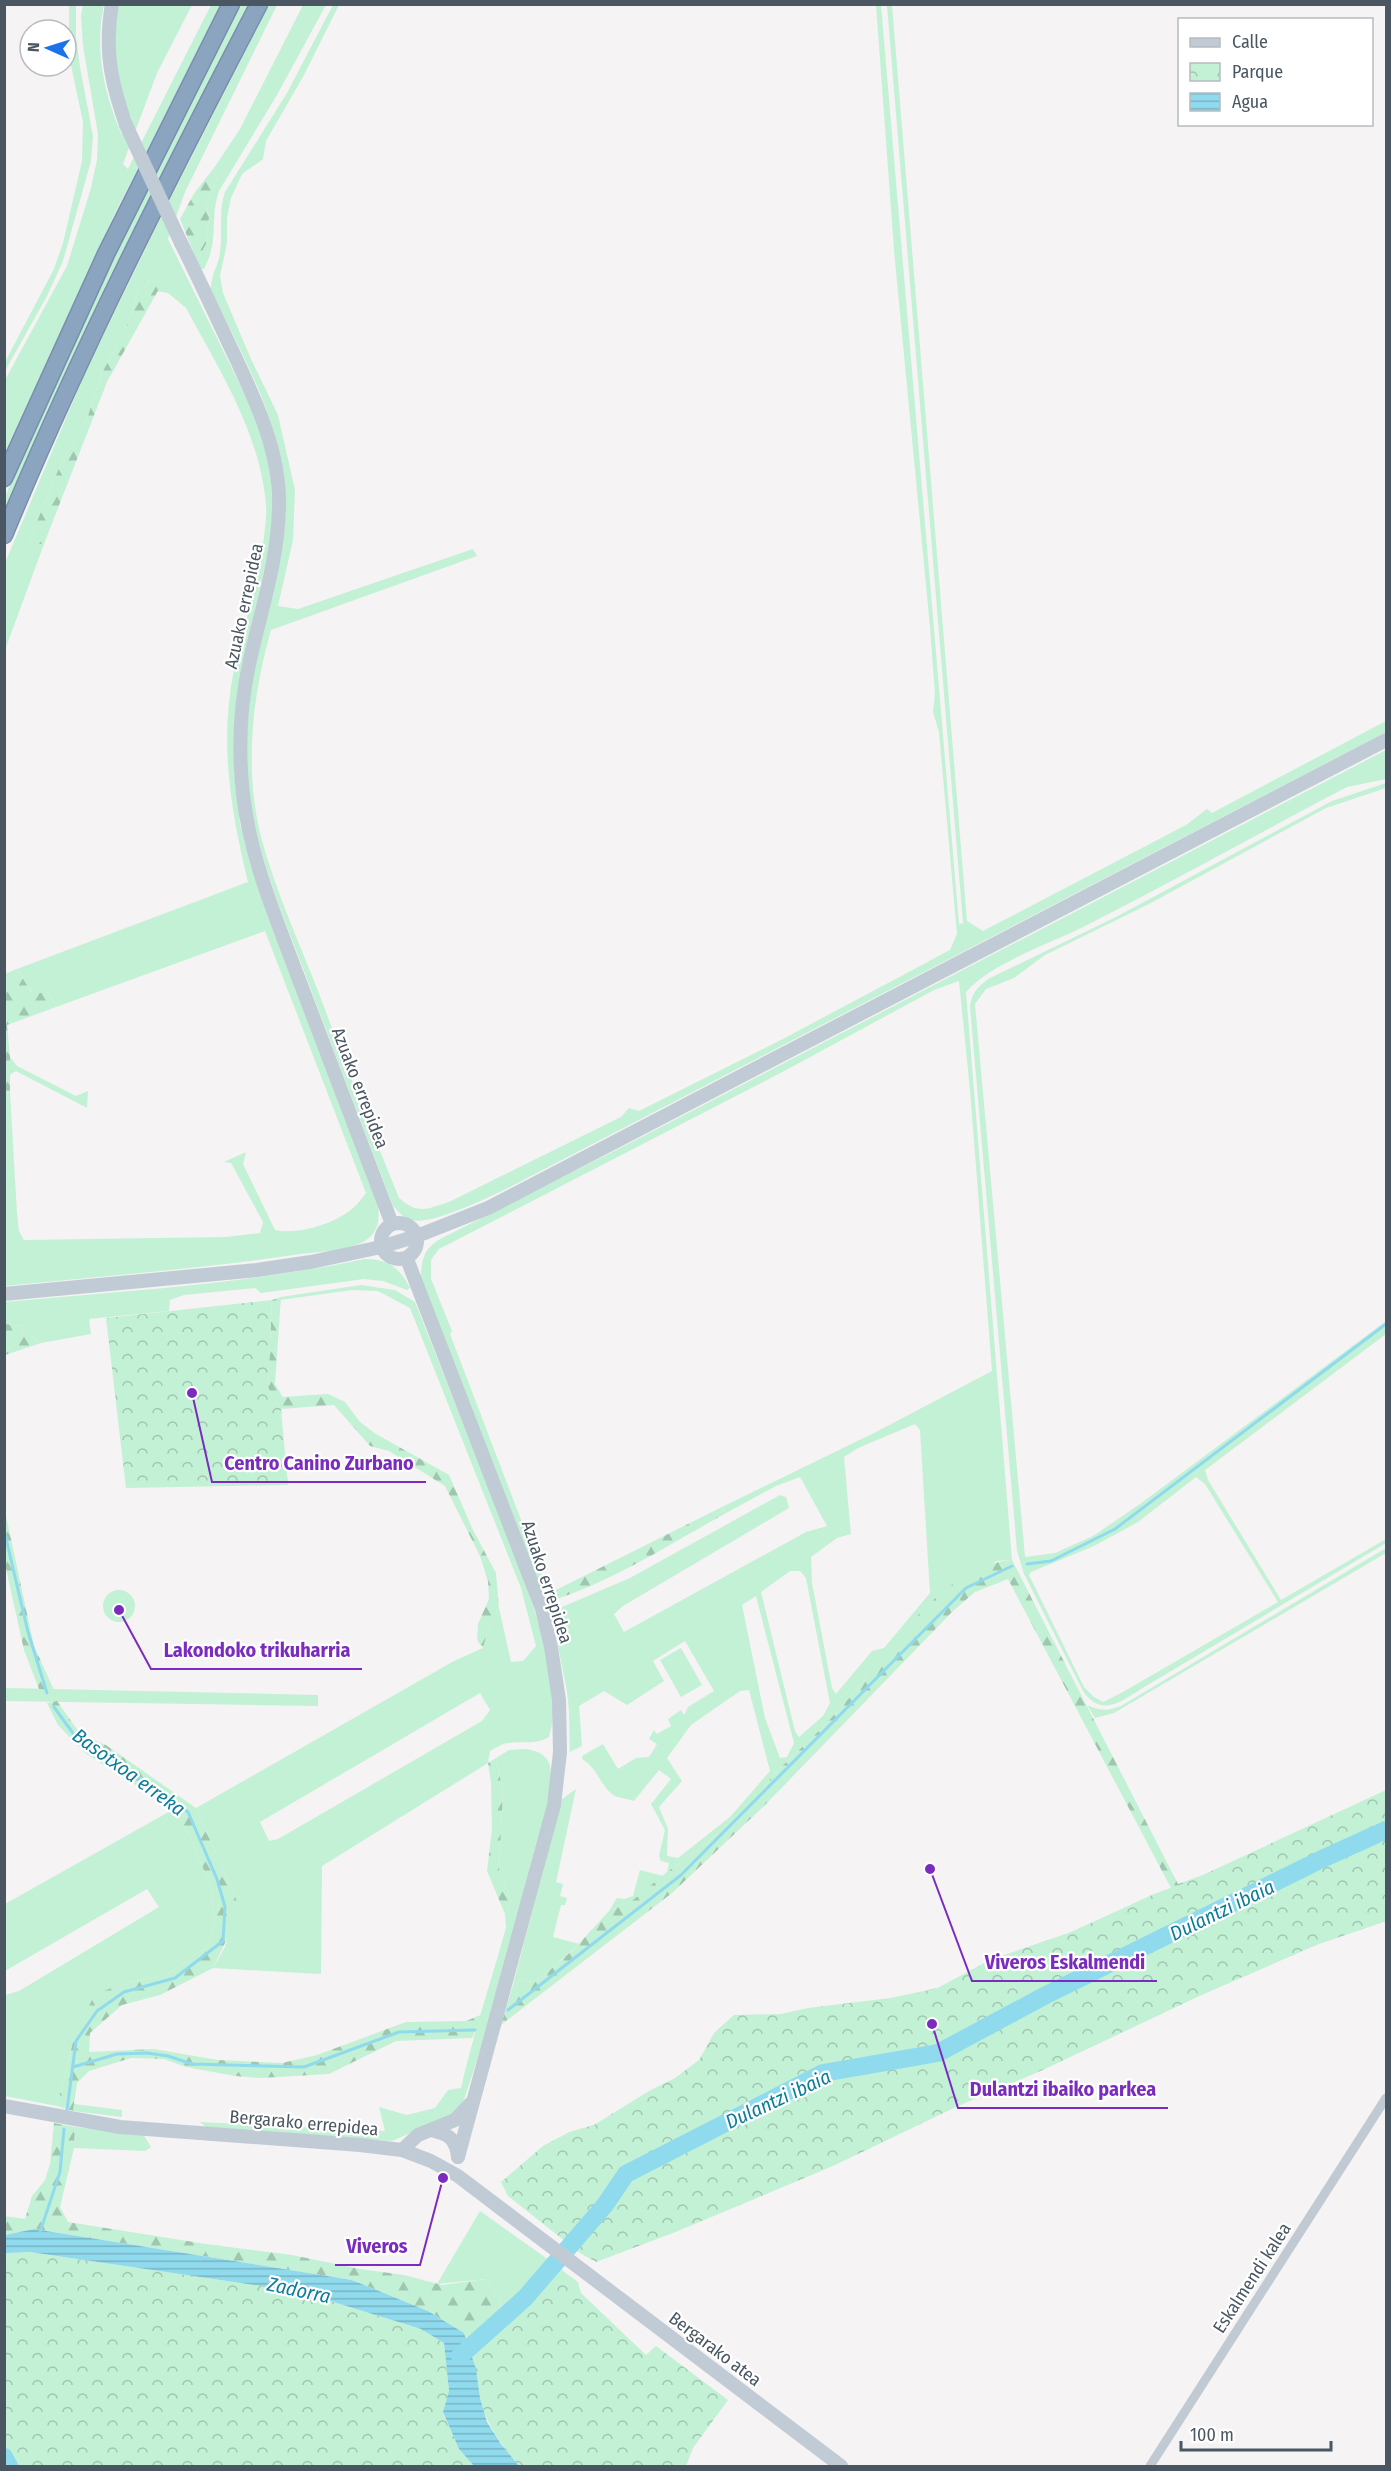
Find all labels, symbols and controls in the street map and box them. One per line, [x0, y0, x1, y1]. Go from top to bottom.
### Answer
north arrow [18, 18, 78, 78]
legend [1178, 18, 1373, 126]
text: Calle [1232, 31, 1268, 53]
text: N [24, 42, 43, 53]
text: Parque [1232, 61, 1283, 83]
text: Agua [1232, 91, 1268, 113]
street label: Azuako errepidea [220, 541, 268, 671]
street label: Azuako errepidea [327, 1024, 393, 1152]
callout: Centro Canino Zurbano [212, 1444, 426, 1482]
text: Centro Canino Zurbano [224, 1451, 414, 1475]
street label: Azuako errepidea [517, 1518, 577, 1646]
callout: Lakondoko trikuharria [151, 1631, 362, 1669]
text: Lakondoko trikuharria [164, 1638, 350, 1662]
water label: Basotxoa erreka [68, 1723, 190, 1821]
water label: Dulantzi ibaia [1166, 1874, 1278, 1946]
callout: Viveros Eskalmendi [972, 1943, 1157, 1981]
text: Viveros Eskalmendi [984, 1950, 1145, 1974]
water label: Dulantzi ibaia [722, 2064, 834, 2134]
callout: Dulantzi ibaiko parkea [958, 2070, 1168, 2108]
text: Dulantzi ibaiko parkea [970, 2077, 1156, 2101]
street label: Bergarako errepidea [229, 2106, 380, 2140]
street label: Eskalmendi kalea [1208, 2219, 1296, 2337]
callout: Viveros [335, 2227, 420, 2265]
text: Viveros [345, 2234, 408, 2258]
water label: Zadorra [264, 2271, 333, 2308]
street label: Bergarako atea [664, 2307, 766, 2391]
scale bar [1181, 2414, 1331, 2452]
text: 100 m [1190, 2424, 1234, 2446]

